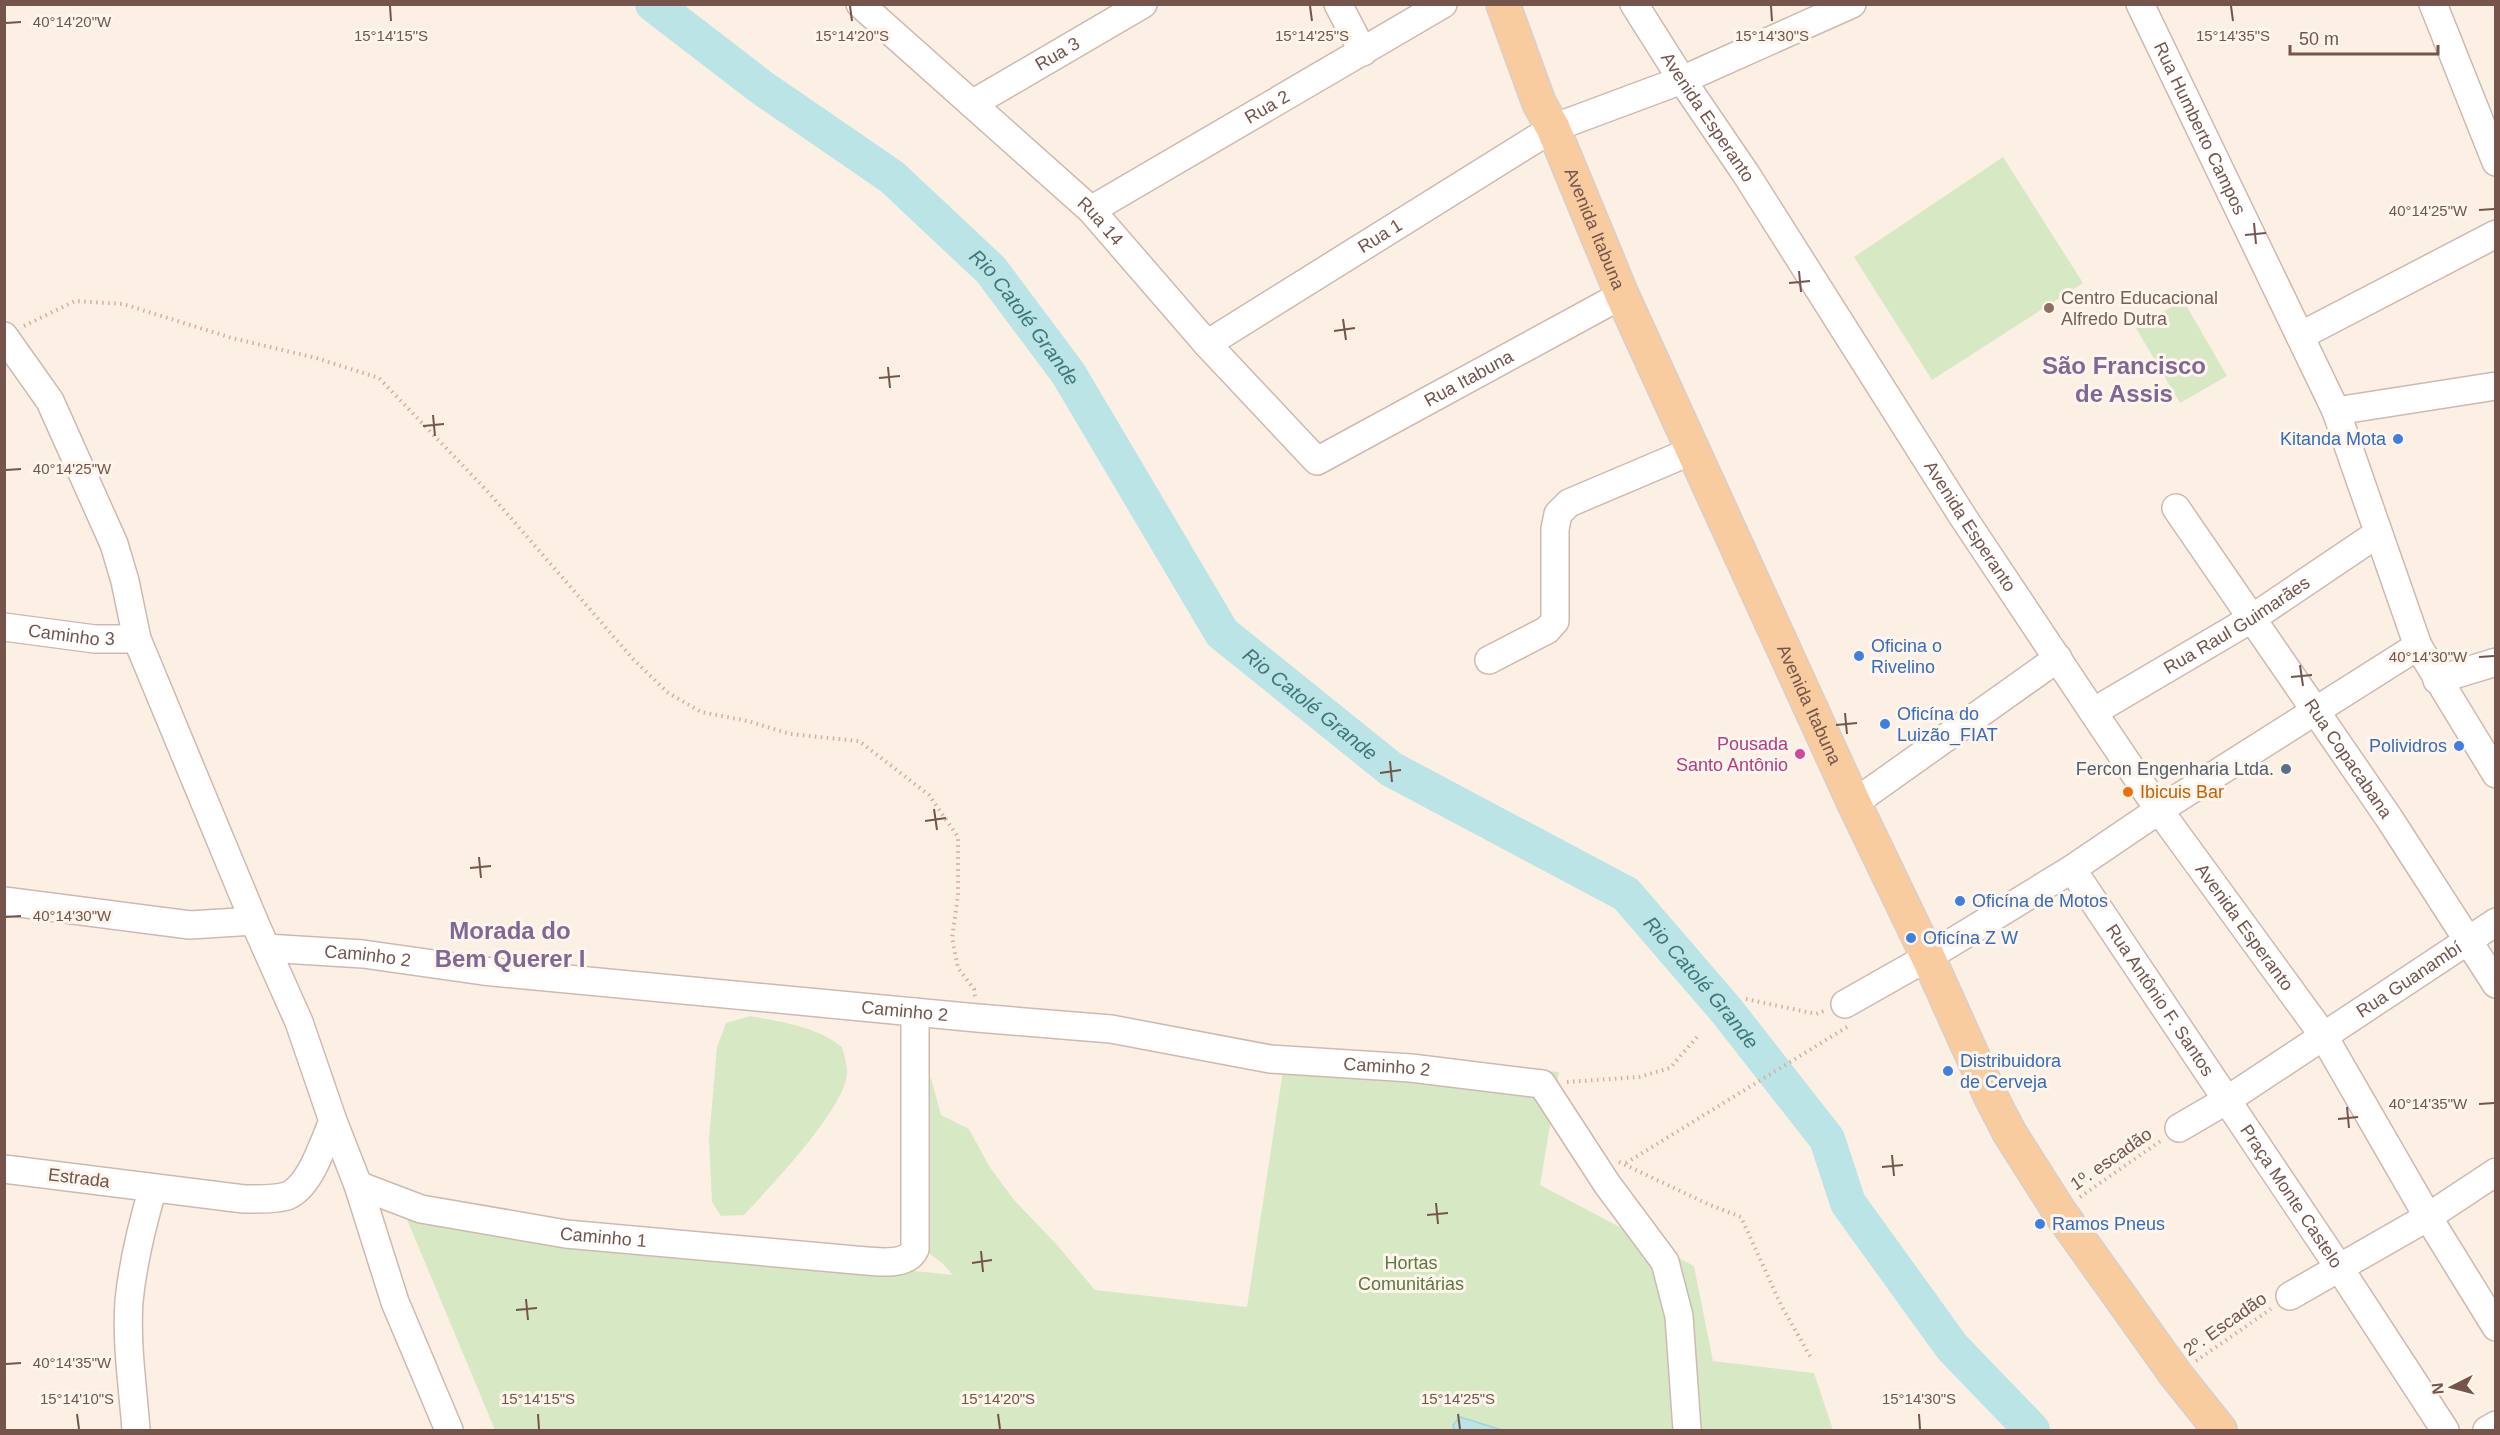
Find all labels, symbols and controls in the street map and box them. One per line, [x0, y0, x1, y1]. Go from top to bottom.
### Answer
text: 40°14'20"W [33, 13, 112, 30]
scale bar [2290, 18, 2438, 56]
text: 15°14'15"S [354, 27, 428, 44]
text: 15°14'20"S [815, 27, 889, 44]
text: 15°14'25"S [1275, 27, 1349, 44]
text: 15°14'30"S [1735, 27, 1809, 44]
text: 15°14'35"S [2196, 27, 2270, 44]
text: 50 m [2299, 29, 2339, 49]
street label: Rua 3 [1032, 33, 1083, 75]
street label: Rua Humberto Campos [2150, 39, 2250, 218]
street label: Avenida Esperanto [1657, 49, 1758, 186]
street label: Rua 2 [1241, 86, 1293, 128]
street label: Avenida Itabuna [1561, 165, 1629, 293]
street label: Rua 14 [1073, 193, 1127, 249]
text: 40°14'25"W [2389, 202, 2468, 219]
street label: Rua 1 [1354, 215, 1406, 257]
water label: Rio Catolé Grande [965, 245, 1084, 389]
place label: Centro Educacional Alfredo Dutra [2061, 288, 2218, 329]
marker: Centro Educacional Alfredo Dutra [2042, 301, 2056, 315]
street label: Rua Itabuna [1421, 346, 1517, 411]
district label: São Francisco de Assis [2042, 352, 2206, 407]
place label: Kitanda Mota [2280, 429, 2387, 449]
marker: Kitanda Mota [2391, 432, 2405, 446]
street label: Avenida Esperanto [1920, 457, 2020, 595]
text: 40°14'25"W [33, 460, 112, 477]
street label: Rua Raul Guimarães [2160, 572, 2314, 678]
street label: Caminho 3 [27, 620, 115, 650]
place label: Oficina o Rivelino [1871, 636, 1942, 677]
street label: Avenida Itabuna [1773, 641, 1846, 769]
water label: Rio Catolé Grande [1239, 643, 1382, 765]
text: 40°14'30"W [2389, 648, 2468, 665]
marker: Oficina o Rivelino [1852, 649, 1866, 663]
street label: Rua Copacabana [2300, 695, 2397, 823]
place label: Oficína do Luizão_FIAT [1897, 704, 1998, 746]
marker: Oficína do Luizão_FIAT [1878, 717, 1892, 731]
place label: Pousada Santo Antônio [1676, 734, 1789, 775]
place label: Polividros [2369, 736, 2447, 756]
marker: Polividros [2452, 739, 2466, 753]
marker: Pousada Santo Antônio [1793, 747, 1807, 761]
place label: Fercon Engenharia Ltda. [2076, 759, 2274, 779]
marker: Fercon Engenharia Ltda. [2279, 762, 2293, 776]
place label: Ibicuis Bar [2140, 782, 2224, 802]
marker: Ibicuis Bar [2121, 785, 2135, 799]
street label: Avenida Esperanto [2192, 860, 2297, 994]
place label: Oficína de Motos [1972, 891, 2108, 911]
marker: Oficína de Motos [1953, 894, 1967, 908]
text: 40°14'30"W [33, 907, 112, 924]
water label: Rio Catolé Grande [1639, 912, 1763, 1053]
district label: Morada do Bem Querer I [435, 917, 585, 972]
street label: Rua Antônio F. Santos [2102, 921, 2218, 1080]
place label: Oficína Z W [1923, 928, 2018, 948]
marker: Oficína Z W [1904, 931, 1918, 945]
street label: Rua Guanambí [2353, 937, 2466, 1022]
street label: Caminho 2 [324, 942, 412, 971]
street label: Caminho 2 [860, 997, 949, 1025]
place label: Distribuidora de Cerveja [1960, 1051, 2062, 1092]
street label: Caminho 2 [1343, 1054, 1431, 1080]
marker: Distribuidora de Cerveja [1941, 1064, 1955, 1078]
text: 40°14'35"W [2389, 1095, 2468, 1112]
street label: Praça Monte Castelo [2236, 1121, 2346, 1272]
street label: 1º. escadão [2067, 1124, 2155, 1194]
street label: Estrada [47, 1164, 112, 1192]
place label: Ramos Pneus [2052, 1214, 2165, 1234]
marker: Ramos Pneus [2033, 1217, 2047, 1231]
street label: Caminho 1 [559, 1223, 648, 1251]
park label: Hortas Comunitárias [1358, 1253, 1464, 1294]
street label: 2º. Escadão [2180, 1288, 2270, 1360]
text: 40°14'35"W [33, 1354, 112, 1371]
north arrow [2422, 1357, 2482, 1417]
text: N [2429, 1382, 2447, 1395]
text: 15°14'10"S [40, 1390, 114, 1407]
text: 15°14'15"S [501, 1390, 575, 1407]
text: 15°14'20"S [961, 1390, 1035, 1407]
text: 15°14'25"S [1421, 1390, 1495, 1407]
text: 15°14'30"S [1882, 1390, 1956, 1407]

